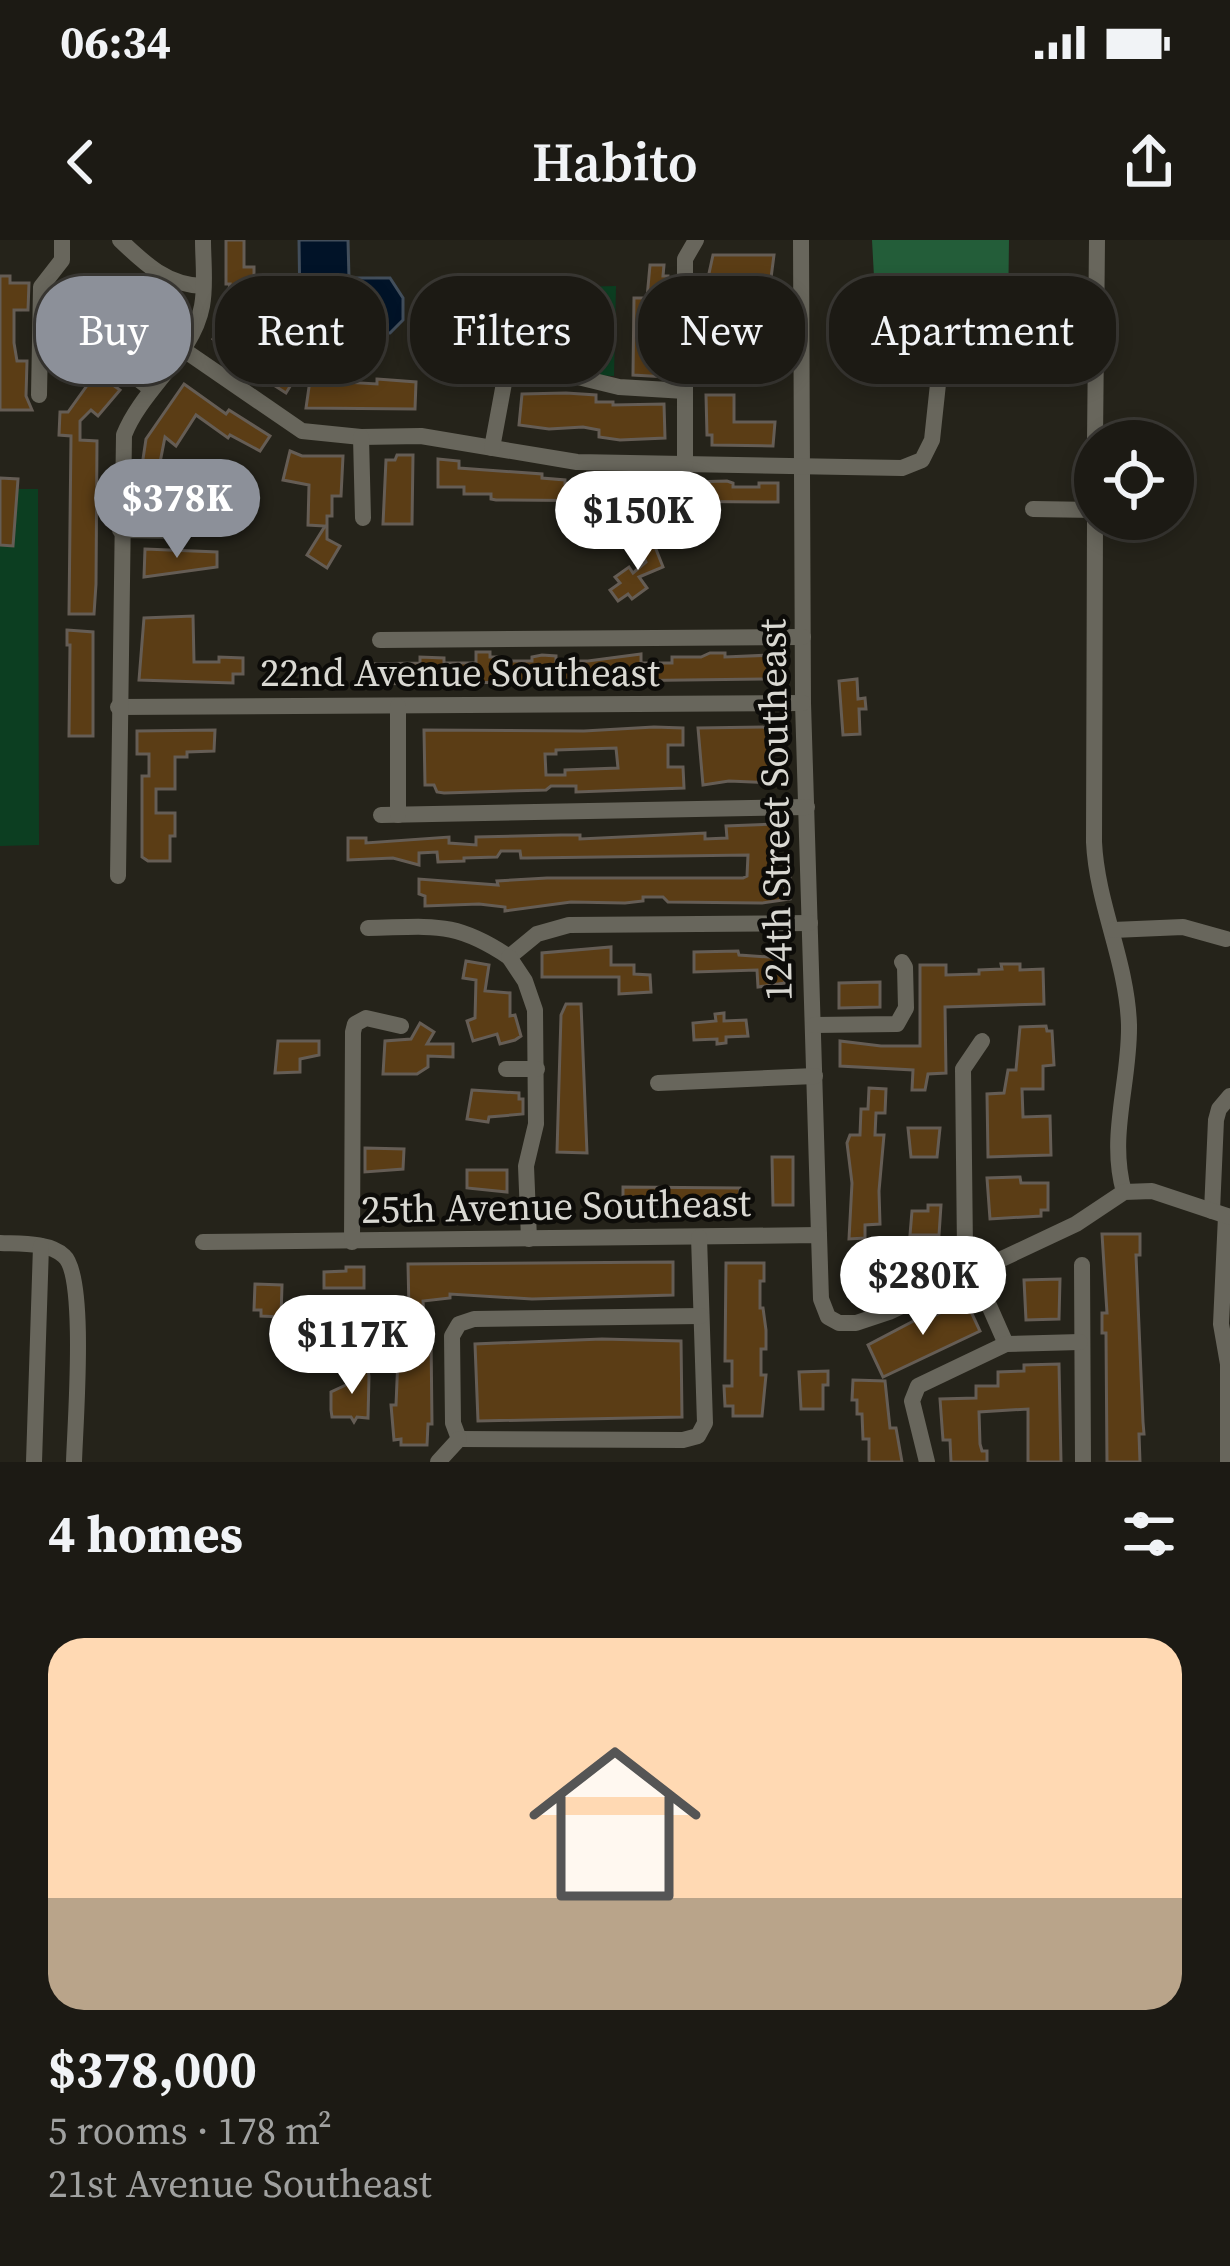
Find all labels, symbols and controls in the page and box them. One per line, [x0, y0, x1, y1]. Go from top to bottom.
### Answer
text: 06:34 [60, 11, 171, 73]
text: Habito [532, 125, 698, 199]
icon: back [48, 129, 114, 195]
icon: share [1116, 129, 1182, 195]
chip: Buy [36, 276, 191, 384]
chip: Rent [215, 276, 386, 384]
chip: Filters [410, 276, 614, 384]
chip: New [638, 276, 805, 384]
chip: Apartment [829, 276, 1116, 384]
map controls [1074, 420, 1194, 540]
button: locate [1074, 420, 1194, 540]
pin: $378K [93, 459, 261, 561]
text: $378K [121, 471, 233, 524]
pin: $150K [554, 471, 722, 573]
text: $150K [582, 483, 694, 536]
street label: 124th Street Southeast [745, 618, 805, 1002]
street label: 22nd Avenue Southeast [260, 646, 660, 699]
street label: 25th Avenue Southeast [361, 1176, 752, 1236]
pin: $280K [839, 1236, 1007, 1338]
text: $280K [867, 1248, 979, 1301]
pin: $117K [268, 1295, 436, 1397]
text: $117K [296, 1307, 408, 1360]
text: 4 homes [48, 1499, 243, 1569]
icon: filters [1116, 1501, 1182, 1567]
icon: home [507, 1716, 723, 1932]
text: $378,000 [48, 2034, 257, 2104]
text: 5 rooms · 178 m² [48, 2104, 332, 2157]
text: 21st Avenue Southeast [48, 2157, 432, 2210]

